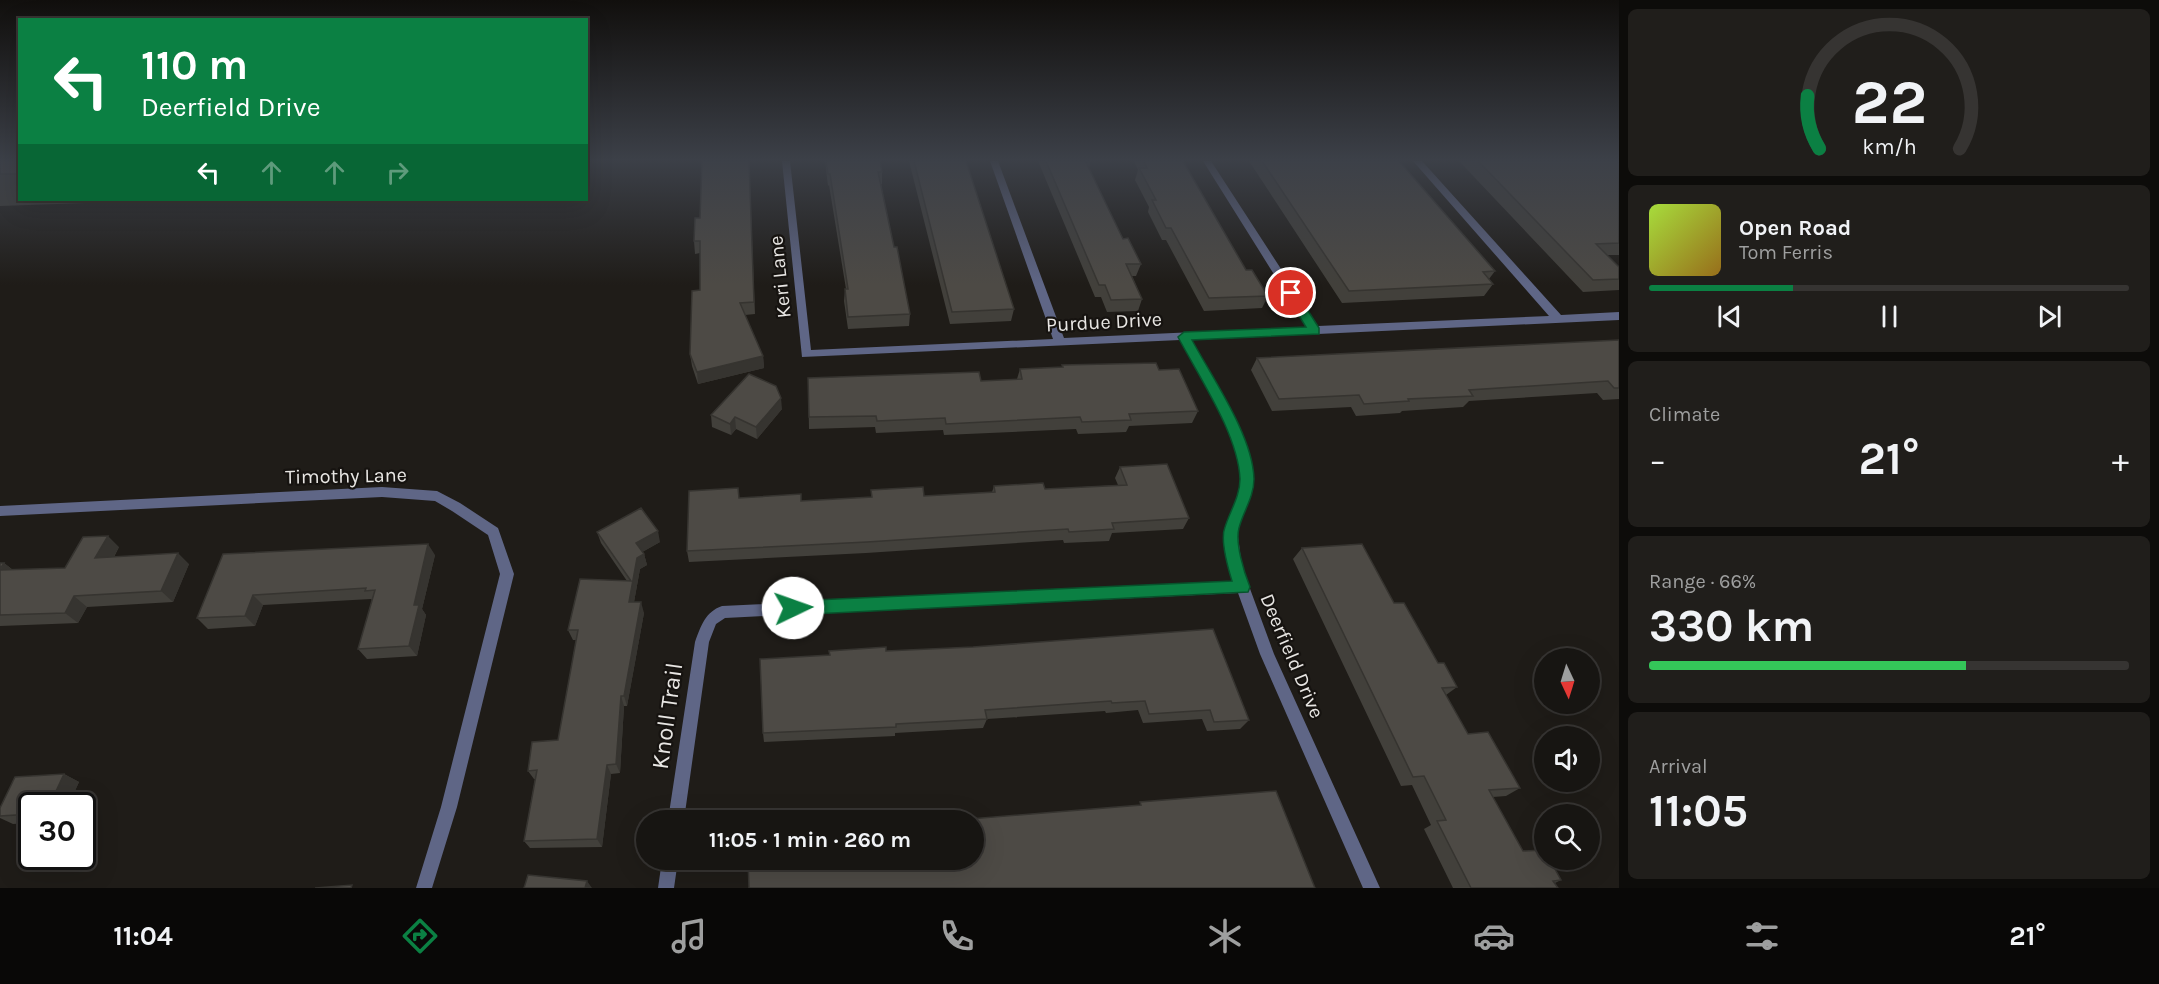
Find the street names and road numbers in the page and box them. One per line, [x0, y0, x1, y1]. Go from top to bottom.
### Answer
street label: Keri Lane [764, 234, 796, 320]
street label: Purdue Drive [1045, 307, 1163, 337]
street label: Timothy Lane [285, 463, 407, 489]
street label: Deerfield Drive [1255, 590, 1329, 722]
street label: Knoll Trail [646, 661, 688, 771]

